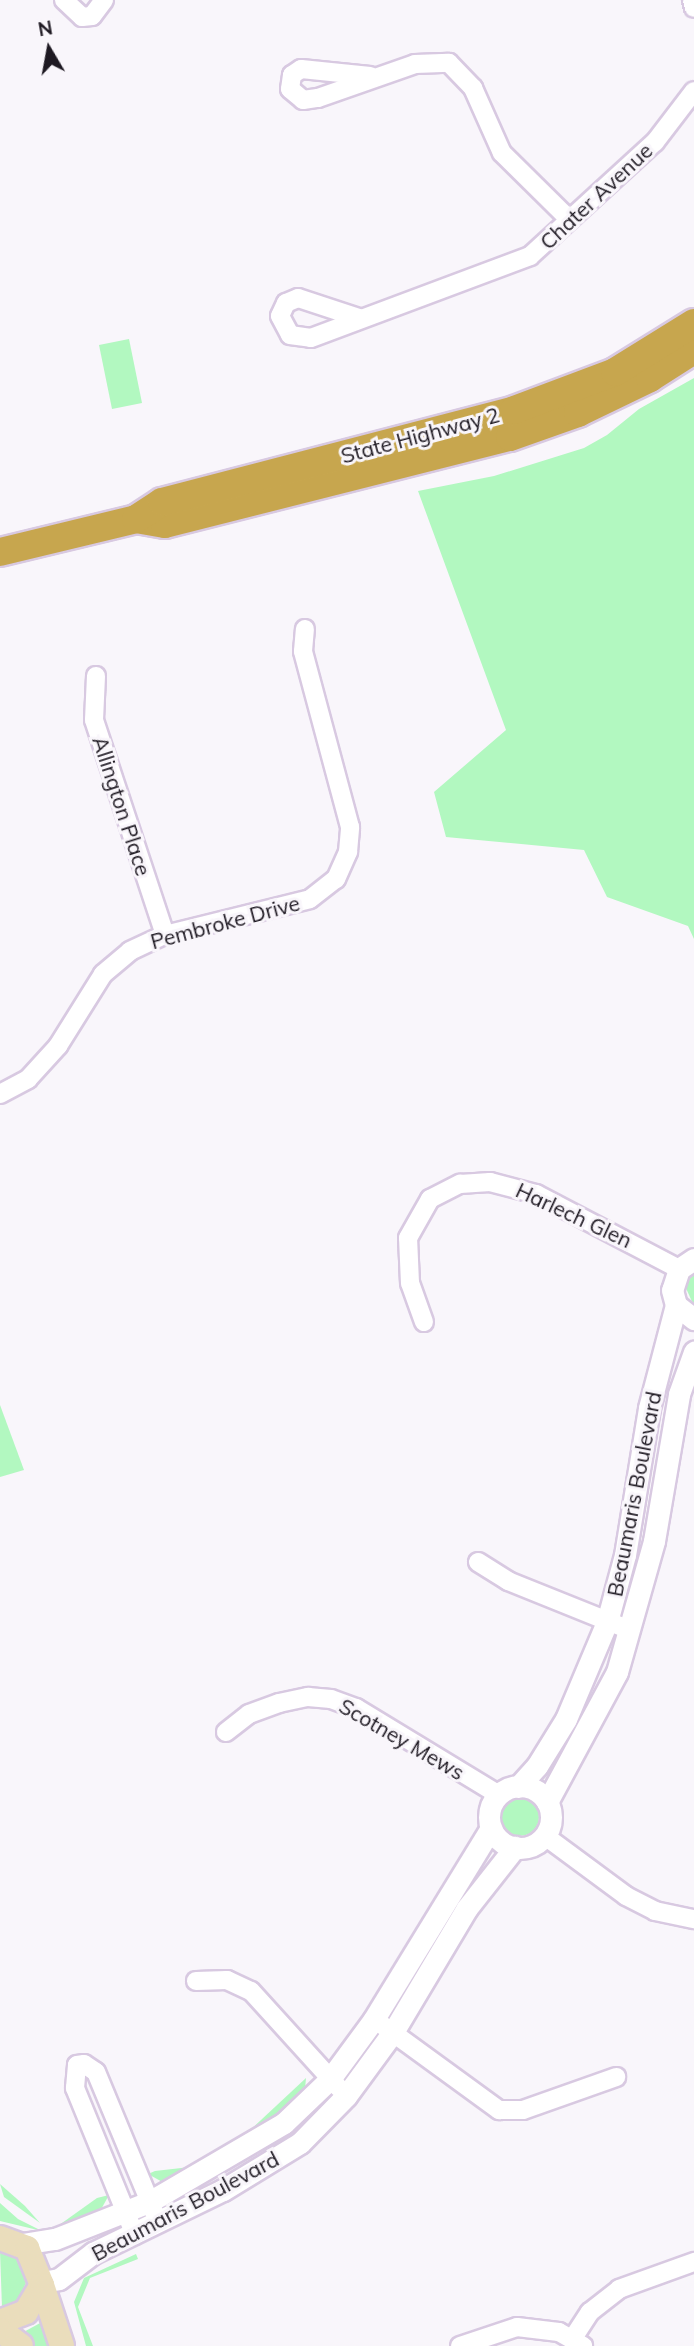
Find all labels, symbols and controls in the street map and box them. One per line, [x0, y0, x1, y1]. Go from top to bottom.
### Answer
north arrow [14, 14, 84, 84]
text: N [36, 15, 55, 41]
street label: Chater Avenue [535, 138, 657, 254]
street label: State Highway 2 [338, 402, 502, 468]
street label: Allington Place [88, 733, 156, 879]
street label: Pembroke Drive [148, 890, 302, 954]
street label: Harlech Glen [512, 1177, 636, 1253]
street label: Beaumaris Boulevard [602, 1389, 666, 1599]
street label: Scotney Mews [335, 1693, 469, 1785]
street label: Beaumaris Boulevard [87, 2146, 283, 2266]

